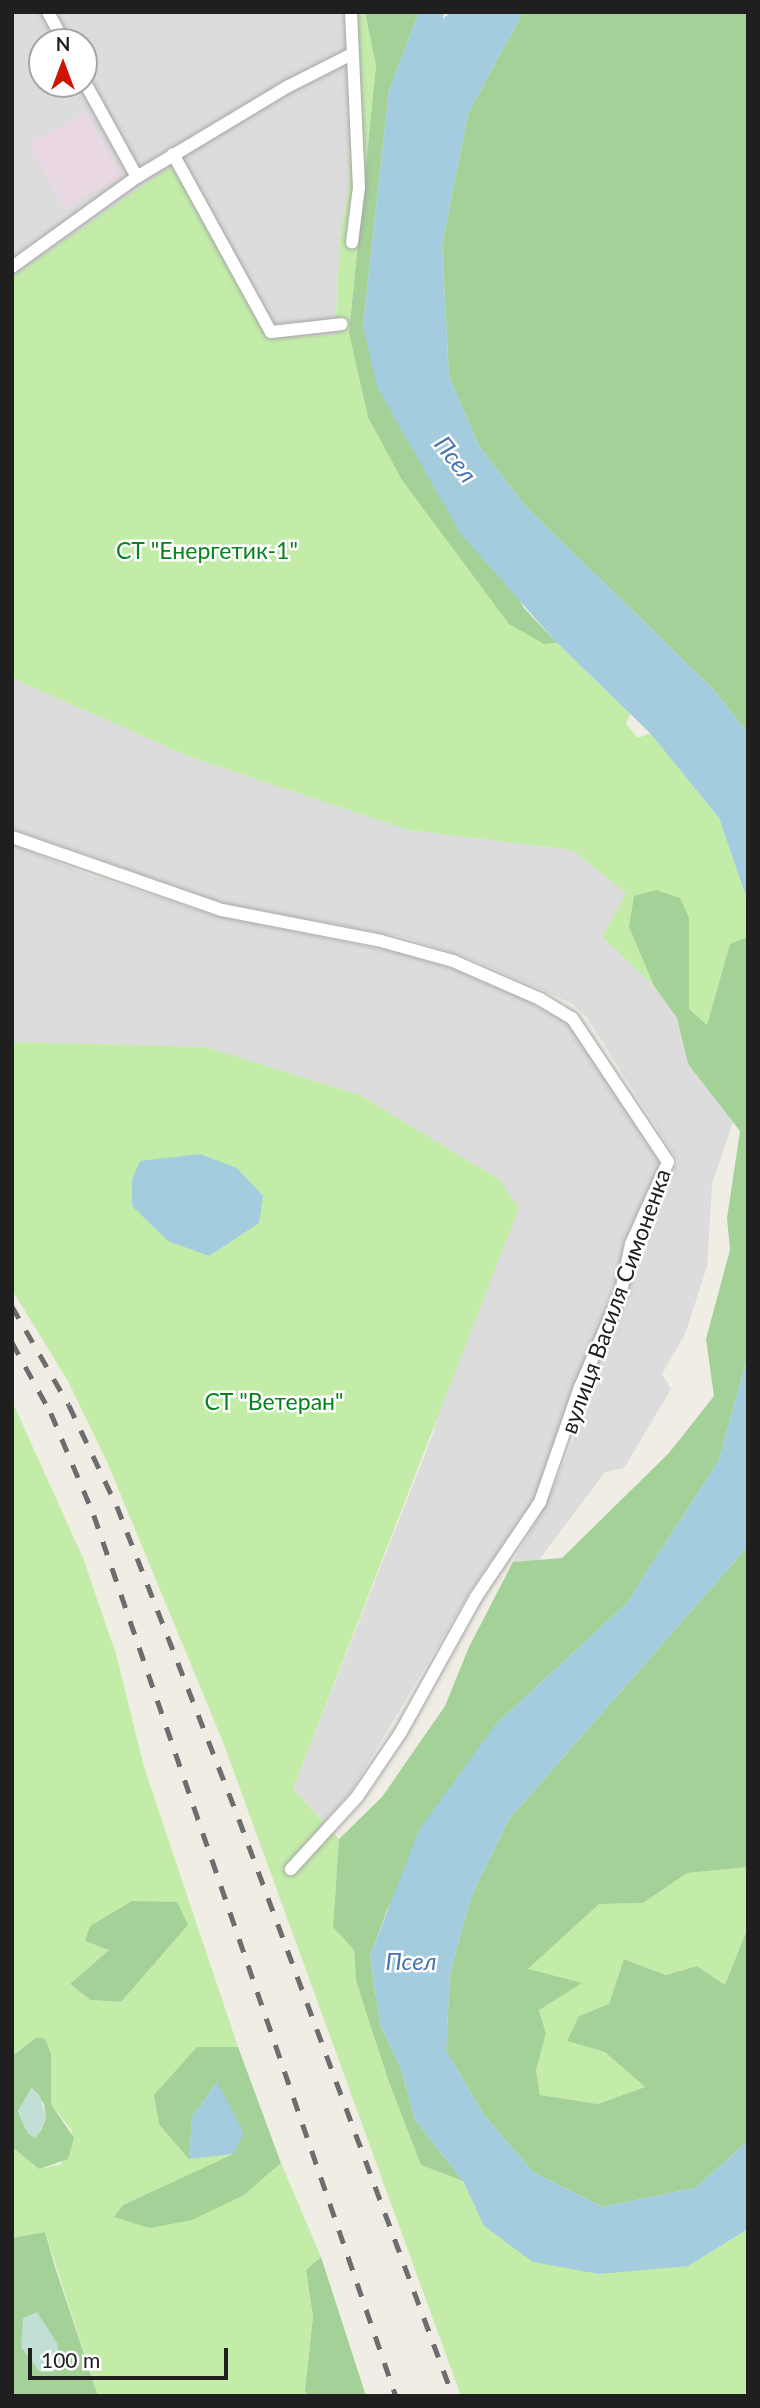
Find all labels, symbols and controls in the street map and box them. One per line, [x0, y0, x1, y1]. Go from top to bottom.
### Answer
north arrow [28, 28, 98, 98]
text: N [56, 32, 70, 55]
water label: Псел [429, 430, 483, 488]
park label: СТ "Енергетик-1" [116, 536, 298, 564]
street label: вулиця Василя Симоненка [554, 1165, 676, 1437]
park label: СТ "Ветеран" [204, 1387, 344, 1415]
water label: Псел [385, 1947, 437, 1975]
scale bar [32, 2334, 231, 2378]
text: 100 m [41, 2347, 100, 2372]

